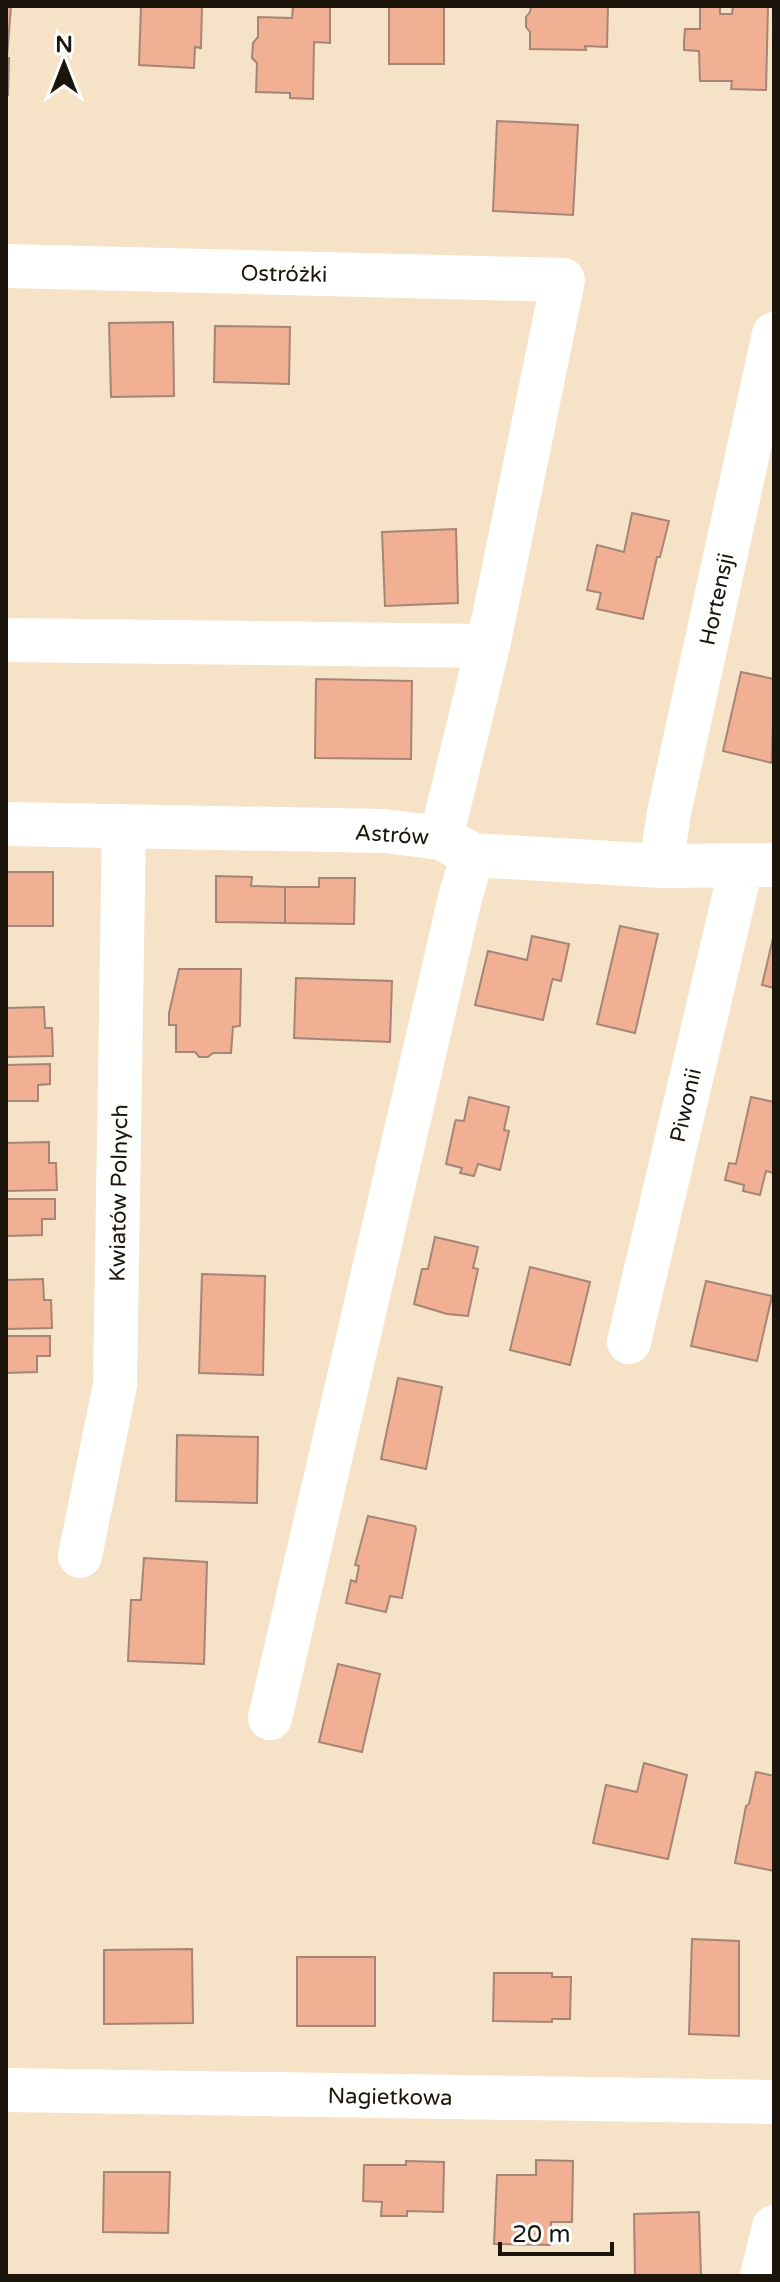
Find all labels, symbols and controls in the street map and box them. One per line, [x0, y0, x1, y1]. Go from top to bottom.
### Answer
north arrow [24, 24, 104, 104]
text: N [55, 32, 73, 58]
street label: Ostróżki [241, 260, 327, 288]
street label: Hortensji [695, 551, 739, 648]
street label: Astrów [354, 819, 430, 851]
street label: Piwonii [665, 1066, 707, 1145]
street label: Kwiatów Polnych [104, 1104, 134, 1282]
street label: Nagietkowa [327, 2083, 453, 2111]
scale bar [500, 2206, 612, 2256]
text: 20 m [512, 2220, 570, 2249]

